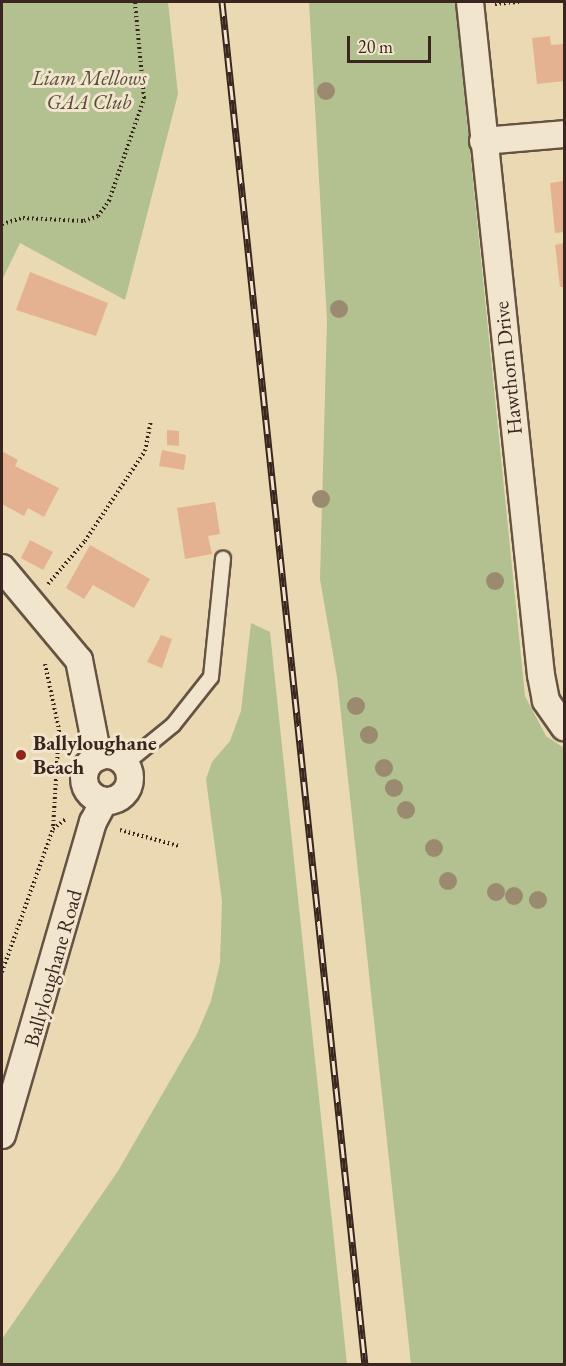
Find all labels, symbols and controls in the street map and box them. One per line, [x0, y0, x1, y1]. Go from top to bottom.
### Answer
scale bar [350, 24, 434, 62]
text: 20 m [358, 35, 393, 58]
park label: Liam Mellows GAA Club [31, 65, 147, 115]
street label: Hawthorn Drive [488, 300, 528, 436]
place label: Ballyloughane Beach [33, 730, 157, 780]
marker: Ballyloughane Beach [14, 748, 28, 762]
street label: Ballyloughane Road [19, 887, 87, 1049]

